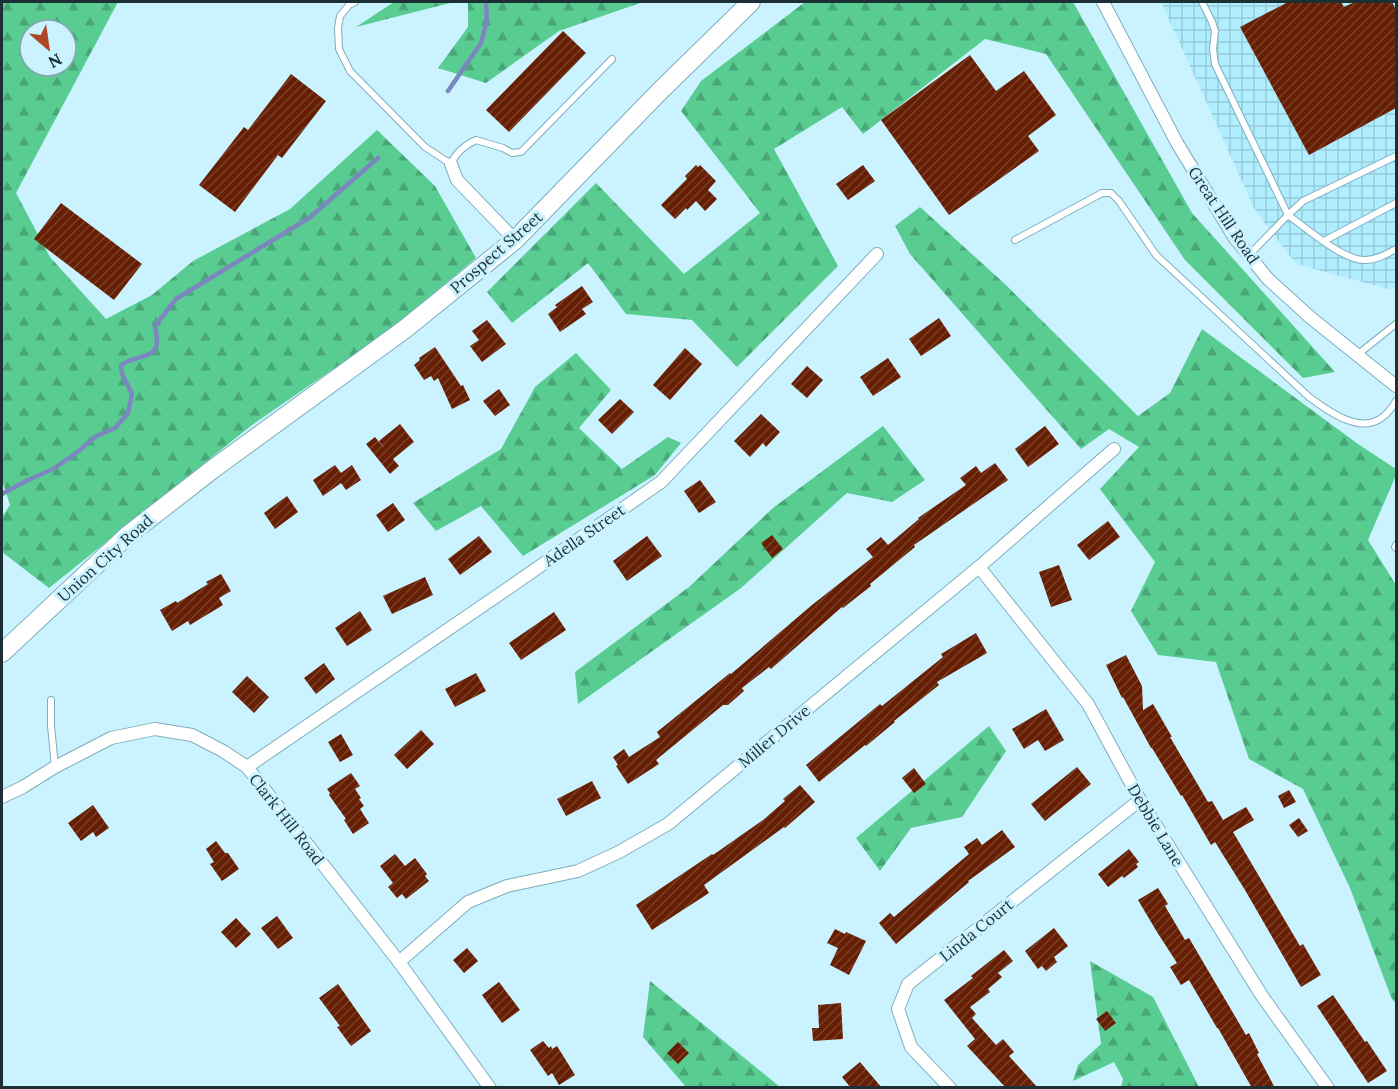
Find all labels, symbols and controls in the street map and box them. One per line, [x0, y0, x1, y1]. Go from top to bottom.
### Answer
north arrow [18, 18, 78, 78]
text: N [45, 49, 66, 73]
street label: Great Hill Road [1184, 163, 1264, 268]
street label: Prospect Street [446, 206, 547, 297]
street label: Adella Street [539, 499, 629, 571]
street label: Union City Road [53, 510, 157, 606]
street label: Miller Drive [734, 700, 814, 772]
street label: Clark Hill Road [245, 769, 329, 869]
street label: Debbie Lane [1124, 780, 1189, 870]
street label: Linda Court [935, 894, 1017, 966]

